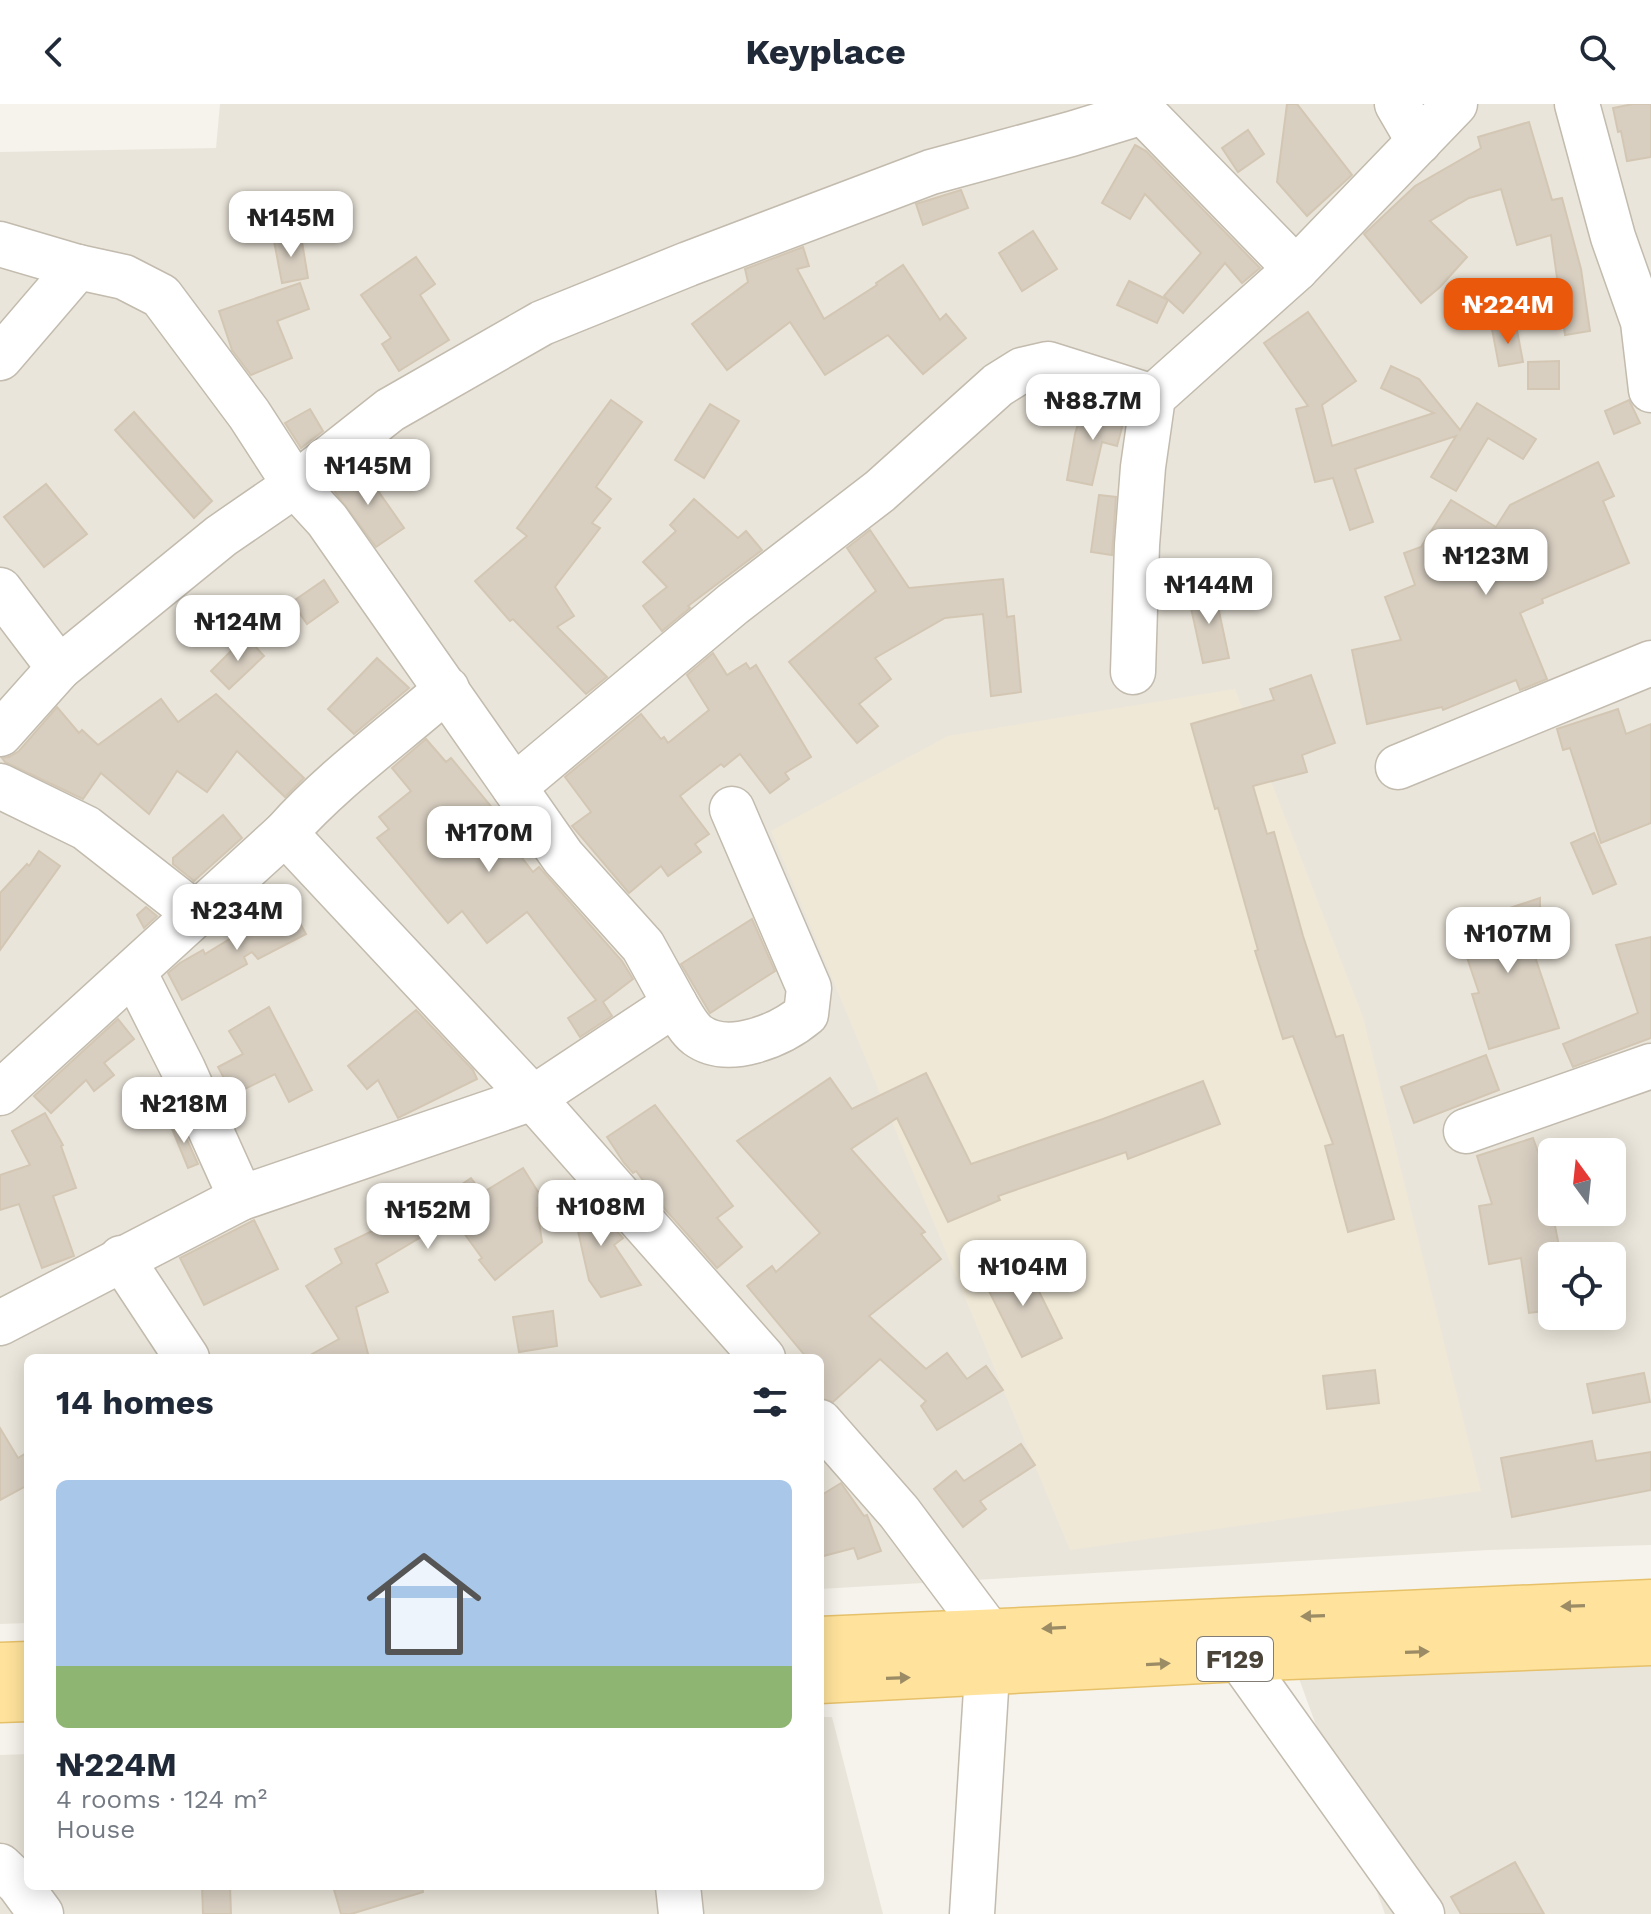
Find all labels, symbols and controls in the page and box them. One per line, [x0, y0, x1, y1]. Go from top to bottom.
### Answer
icon: back [32, 30, 76, 74]
icon: search [1575, 30, 1619, 74]
text: Keyplace [745, 31, 906, 73]
pin: ₦145M [235, 191, 347, 259]
text: ₦145M [247, 202, 335, 232]
pin: ₦224M [1452, 278, 1564, 346]
text: ₦224M [1462, 289, 1554, 319]
pin: ₦88.7M [1028, 374, 1158, 442]
text: ₦88.7M [1044, 385, 1142, 415]
pin: ₦145M [312, 439, 424, 507]
text: ₦145M [324, 450, 412, 480]
pin: ₦123M [1430, 529, 1542, 597]
text: ₦123M [1442, 540, 1530, 570]
pin: ₦144M [1153, 558, 1265, 626]
text: ₦144M [1164, 569, 1254, 599]
pin: ₦124M [182, 595, 294, 663]
text: ₦124M [194, 606, 282, 636]
pin: ₦170M [433, 806, 545, 874]
text: ₦170M [445, 817, 533, 847]
pin: ₦234M [181, 884, 293, 952]
text: ₦234M [191, 895, 283, 925]
pin: ₦107M [1452, 907, 1564, 975]
text: ₦107M [1464, 918, 1552, 948]
pin: ₦218M [128, 1077, 240, 1145]
text: ₦218M [140, 1088, 228, 1118]
north arrow [1538, 1138, 1626, 1226]
map controls [1538, 1138, 1626, 1330]
pin: ₦108M [545, 1180, 657, 1248]
pin: ₦152M [372, 1183, 484, 1251]
text: ₦108M [556, 1191, 646, 1221]
text: ₦152M [385, 1194, 471, 1224]
pin: ₦104M [967, 1240, 1079, 1308]
button: locate [1538, 1242, 1626, 1330]
text: ₦104M [978, 1251, 1068, 1281]
icon: filters [748, 1380, 792, 1424]
text: 14 homes [56, 1382, 214, 1422]
icon: home [352, 1532, 496, 1676]
one-way arrow [1560, 1599, 1585, 1612]
one-way arrow [1300, 1610, 1325, 1623]
one-way arrow [1041, 1621, 1066, 1634]
road number: F129 [1197, 1637, 1273, 1681]
one-way arrow [1405, 1645, 1430, 1658]
one-way arrow [1146, 1657, 1171, 1670]
one-way arrow [886, 1671, 911, 1684]
text: ₦224M [56, 1744, 177, 1784]
text: 4 rooms · 124 m² [56, 1784, 267, 1814]
text: House [56, 1814, 135, 1844]

